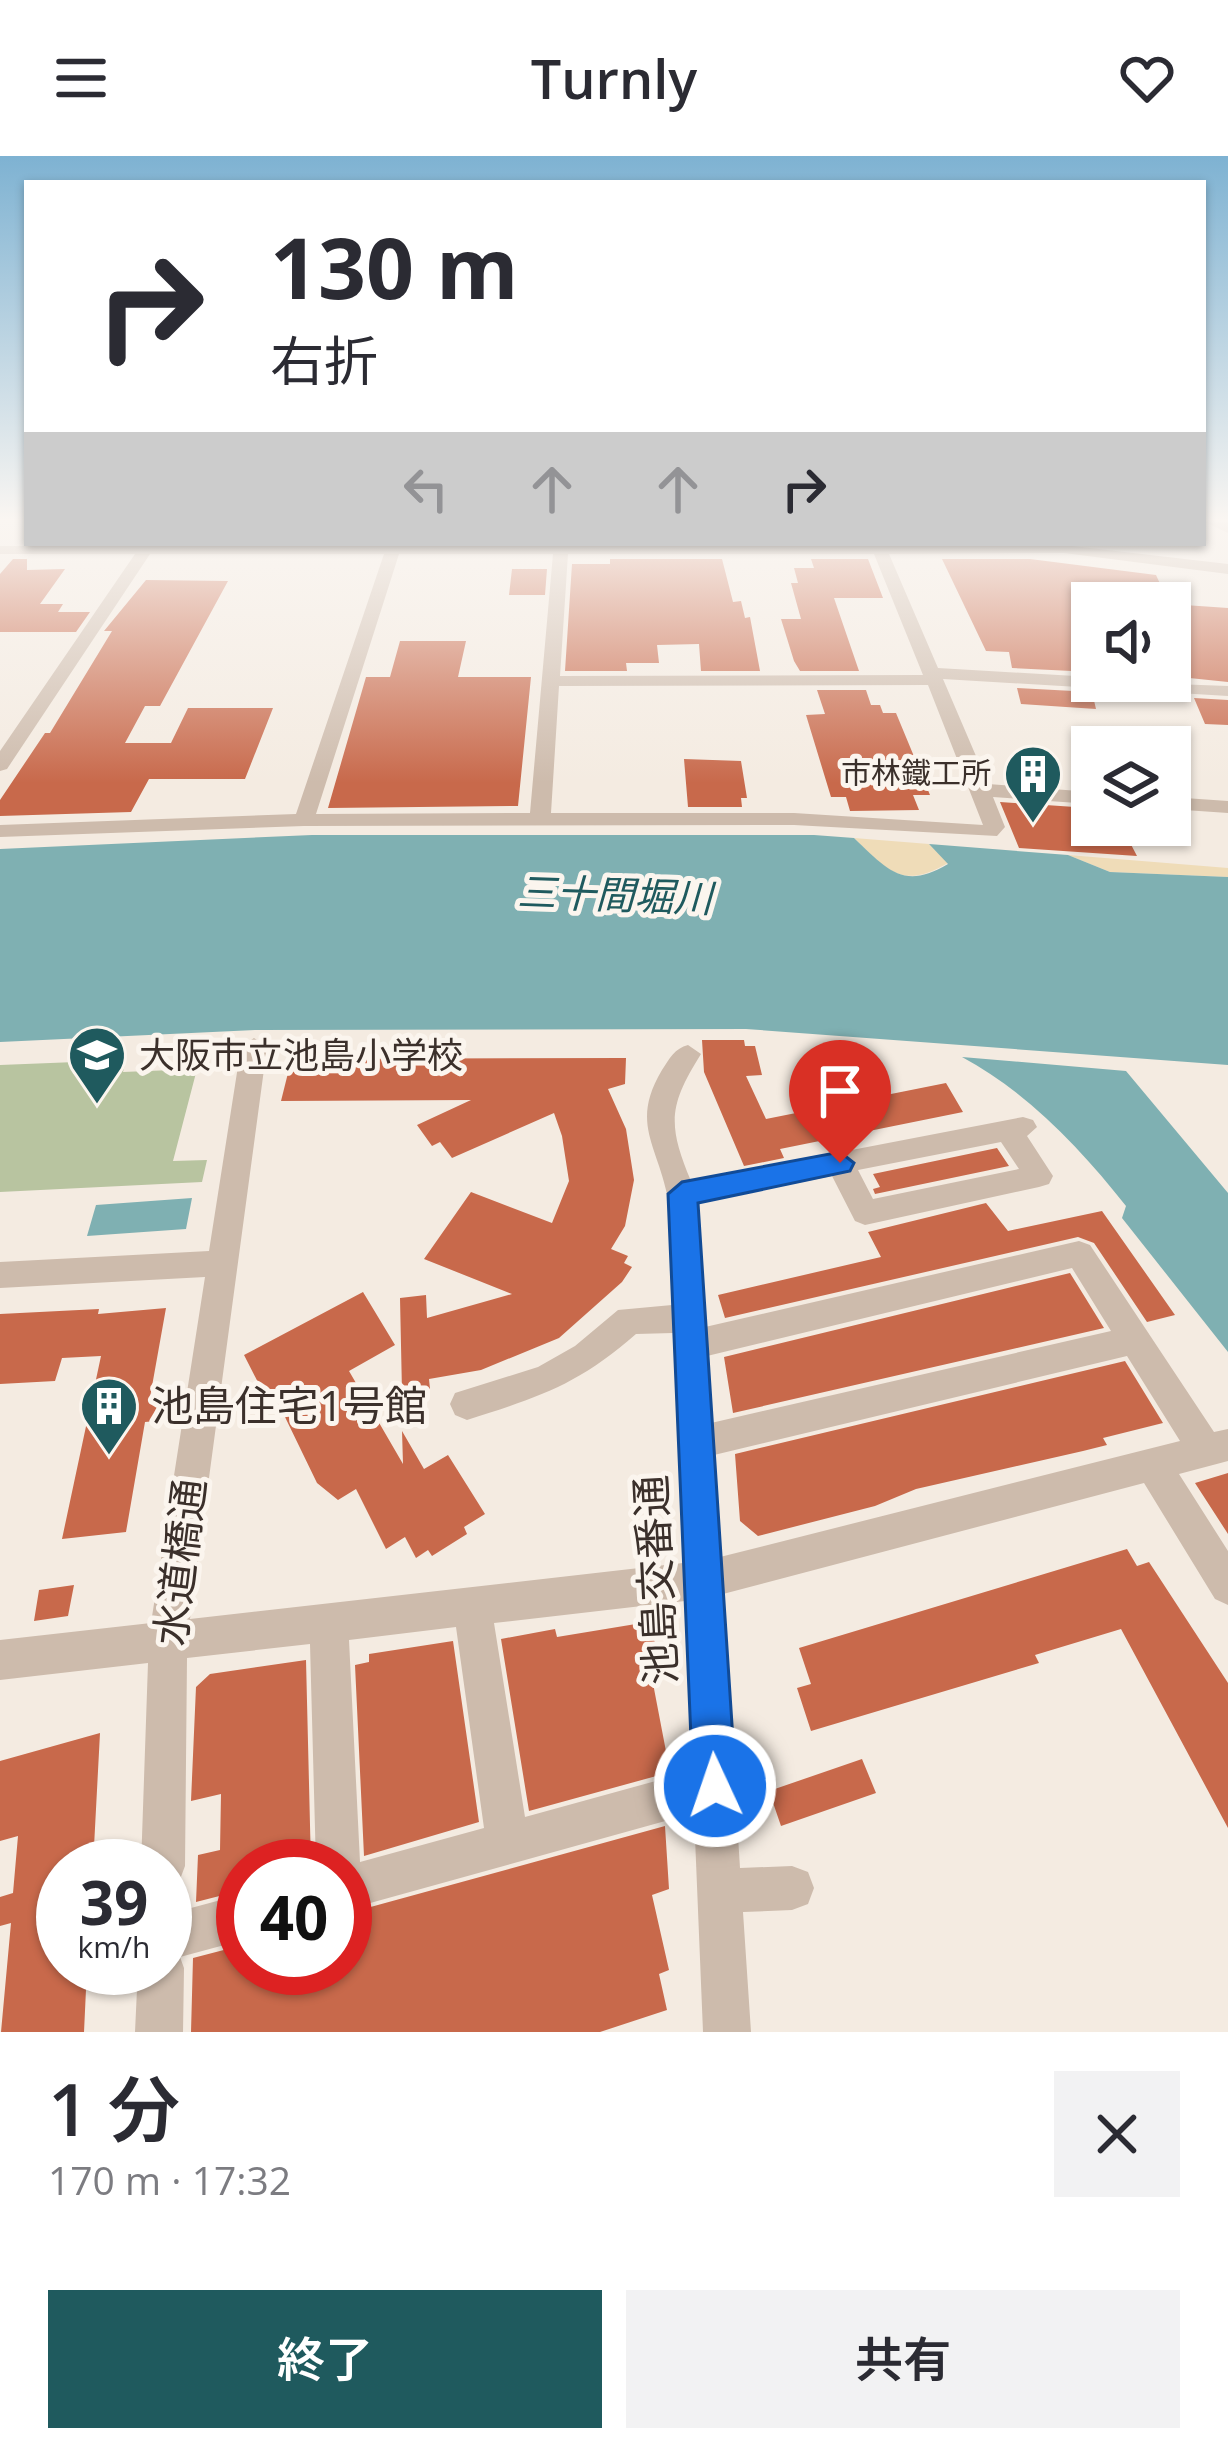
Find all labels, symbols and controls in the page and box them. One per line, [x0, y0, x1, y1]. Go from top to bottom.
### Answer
text: Turnly [531, 41, 697, 115]
icon: menu [48, 45, 114, 111]
icon: heart [1114, 45, 1180, 111]
text: 130 m [270, 209, 518, 324]
icon: right [72, 228, 228, 384]
text: 右折 [270, 323, 378, 397]
icon: left [393, 456, 459, 522]
icon: ahead [519, 456, 585, 522]
icon: ahead [645, 456, 711, 522]
icon: right [771, 456, 837, 522]
map controls [1071, 582, 1191, 846]
button: sound [1071, 582, 1191, 702]
button: layers [1071, 726, 1191, 846]
building icon: 市林鐵工所 [1002, 743, 1064, 825]
place label: 市林鐵工所 [841, 752, 991, 793]
water label: 三十間堀川 [517, 864, 717, 924]
school or university icon: 大阪市立池島小学校 [66, 1024, 128, 1106]
place label: 大阪市立池島小学校 [139, 1030, 463, 1079]
pin [789, 1040, 891, 1163]
icon: arrive [807, 1058, 873, 1124]
building icon: 池島住宅1号館 [78, 1375, 140, 1457]
place label: 池島住宅1号館 [151, 1376, 427, 1433]
street label: 池島交番通 [621, 1474, 688, 1686]
street label: 水道橋通 [140, 1475, 217, 1649]
position arrow [652, 1723, 778, 1849]
speed limit sign: 40 [216, 1839, 372, 1995]
text: 39 [80, 1861, 148, 1943]
text: km/h [78, 1926, 150, 1967]
text: 1 分 [48, 2059, 180, 2157]
button: close [1054, 2071, 1180, 2197]
text: 170 m · 17:32 [48, 2153, 291, 2206]
button: 終了 [48, 2290, 602, 2428]
button: 共有 [626, 2290, 1180, 2428]

